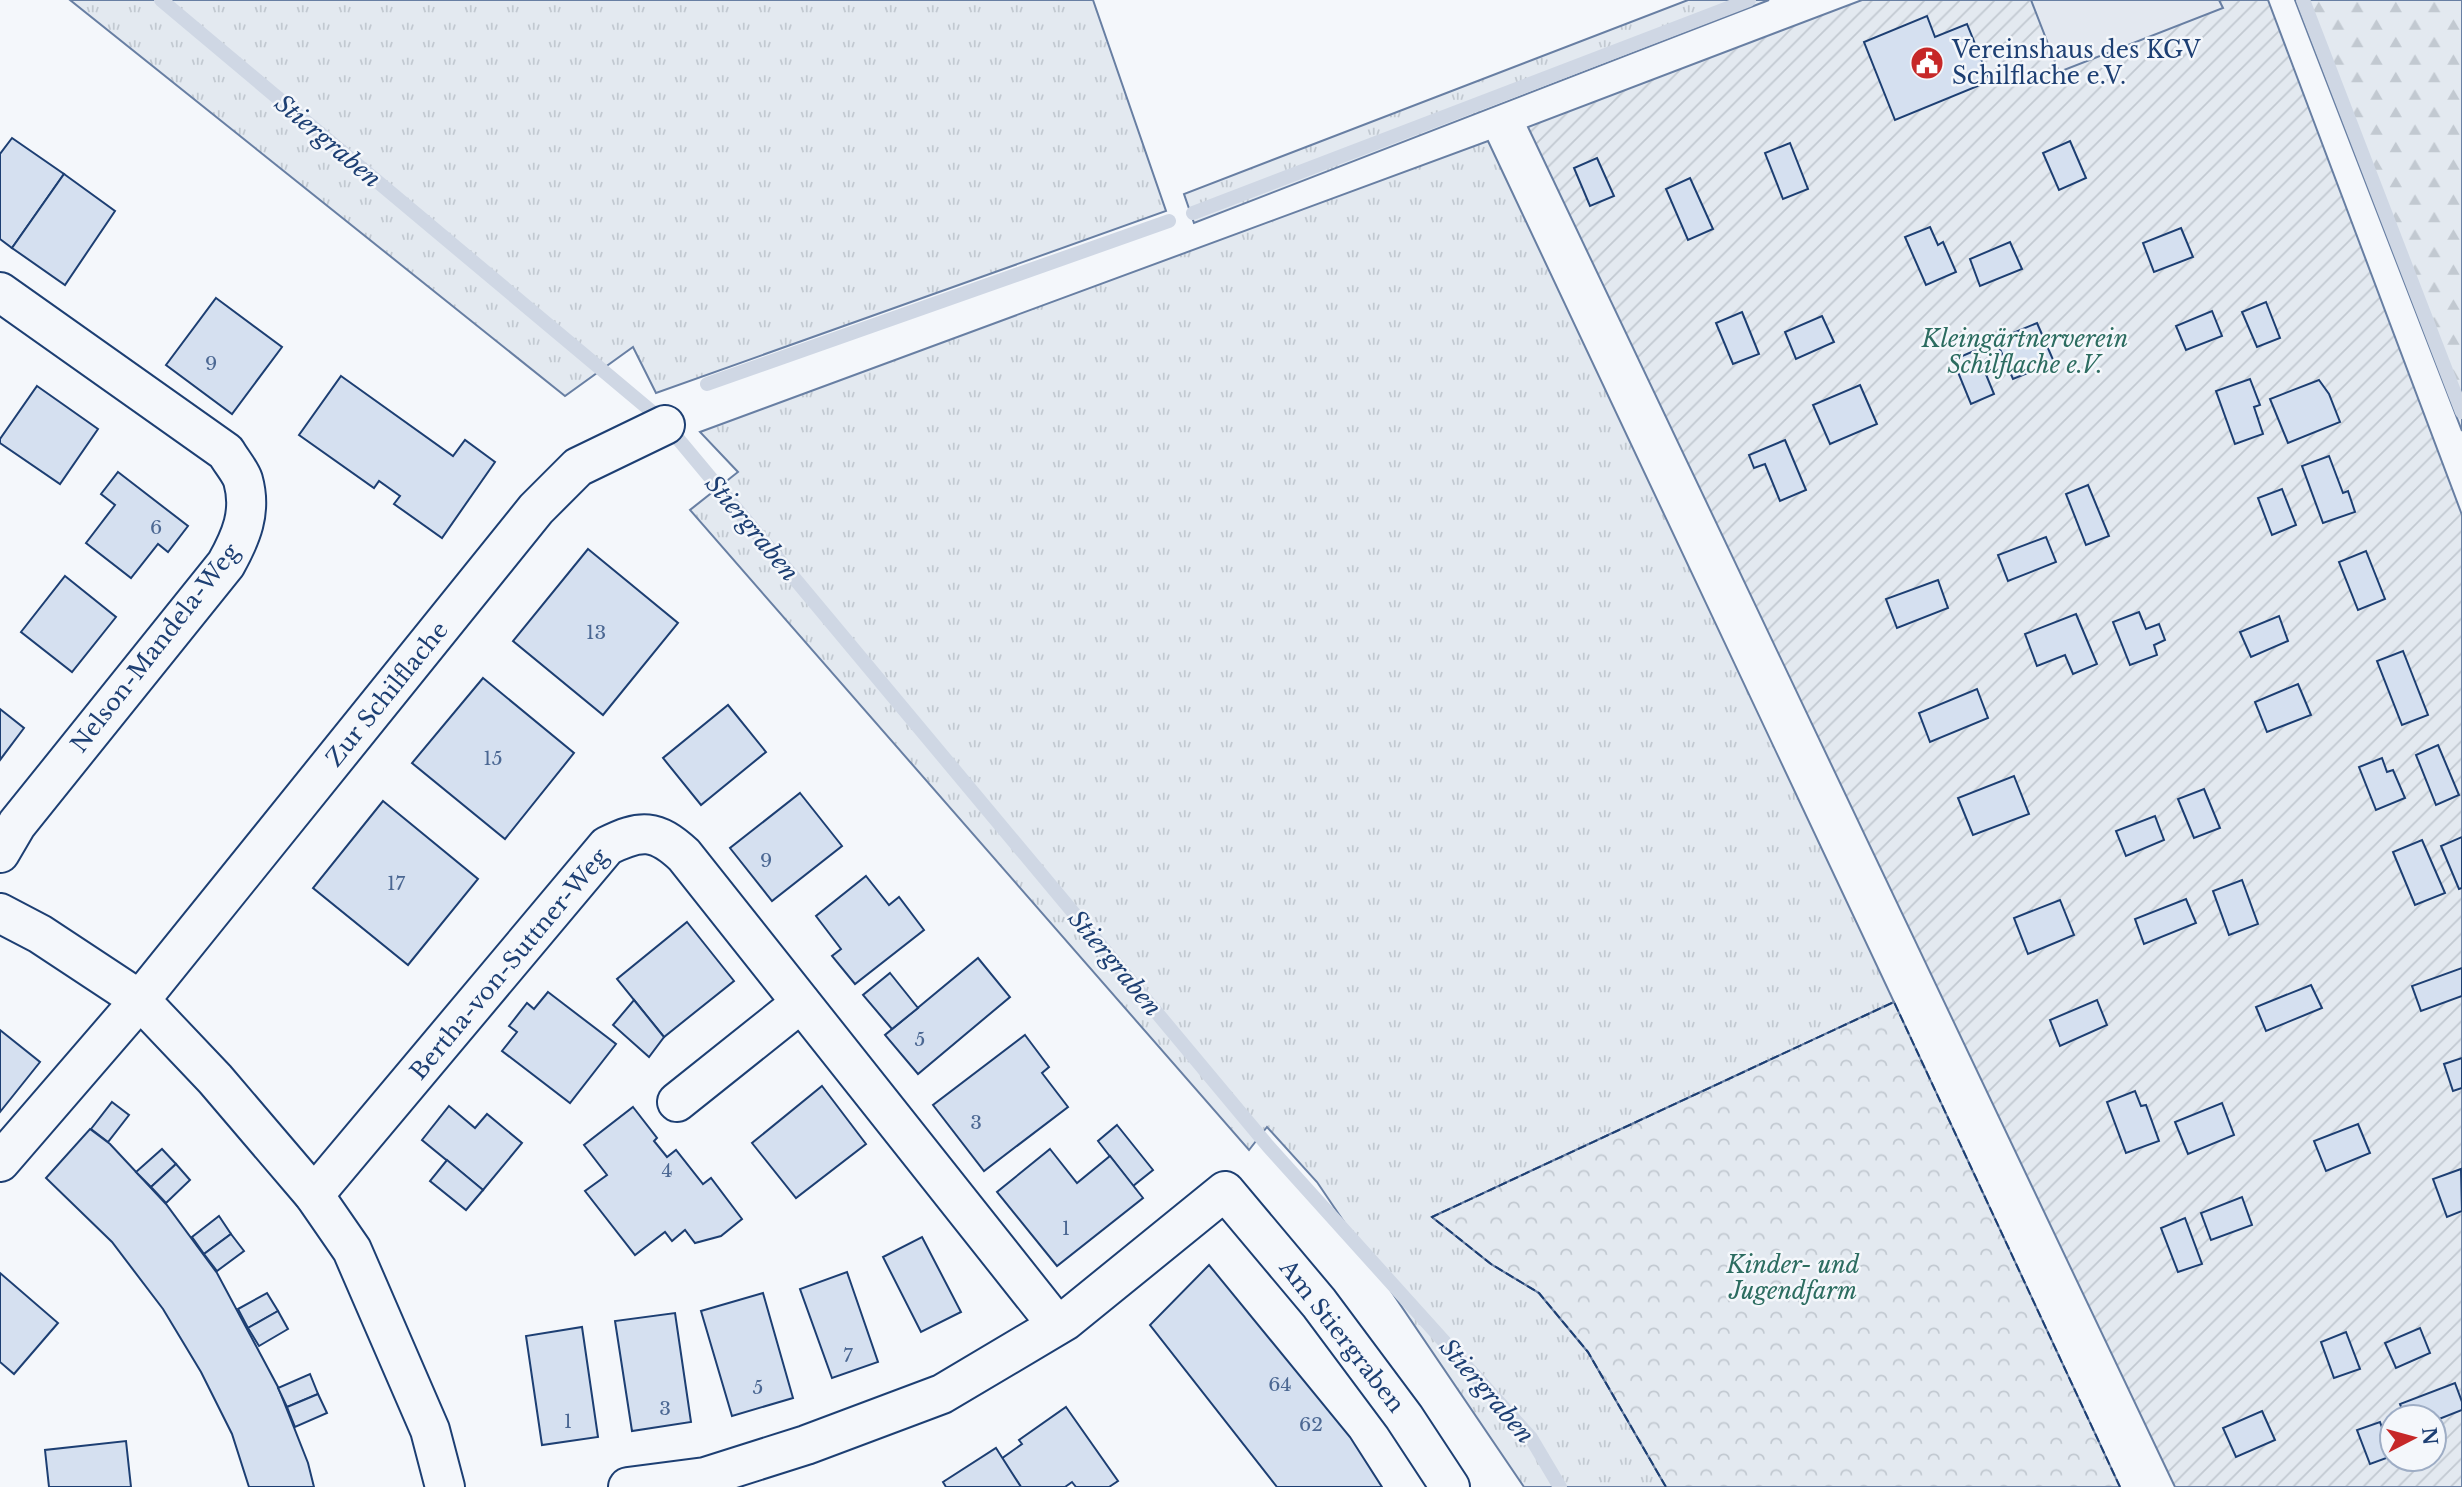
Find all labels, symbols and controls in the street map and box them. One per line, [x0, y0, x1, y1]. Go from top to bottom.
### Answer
place label: Vereinshaus des KGV Schilflache e.V. [1951, 36, 2202, 90]
public building icon: Vereinshaus des KGV Schilflache e.V. [1908, 44, 1946, 82]
water label: Stiergraben [269, 88, 387, 194]
park label: Kleingärtnerverein Schilflache e.V. [1921, 325, 2128, 379]
house number: 9 [205, 352, 217, 375]
water label: Stiergraben [699, 469, 805, 587]
house number: 6 [150, 516, 162, 539]
street label: Nelson-Mandela-Weg [65, 538, 245, 758]
street label: Zur Schilflache [320, 616, 454, 772]
house number: 13 [586, 621, 606, 644]
house number: 15 [483, 747, 503, 770]
street label: Bertha-von-Suttner-Weg [404, 843, 614, 1085]
house number: 9 [760, 849, 772, 872]
house number: 17 [387, 872, 405, 895]
water label: Stiergraben [1062, 904, 1168, 1022]
house number: 5 [915, 1028, 925, 1051]
house number: 3 [970, 1111, 982, 1134]
house number: 4 [661, 1159, 673, 1182]
house number: 1 [1062, 1217, 1070, 1240]
park label: Kinder- und Jugendfarm [1726, 1251, 1860, 1305]
street label: Am Stiergraben [1273, 1253, 1410, 1418]
water label: Stiergraben [1434, 1333, 1540, 1449]
house number: 7 [843, 1344, 853, 1367]
house number: 64 [1268, 1373, 1292, 1396]
house number: 5 [753, 1376, 763, 1399]
house number: 3 [659, 1397, 671, 1420]
north arrow [2378, 1403, 2448, 1473]
house number: 1 [564, 1410, 572, 1433]
house number: 62 [1299, 1413, 1323, 1436]
text: N [2417, 1426, 2442, 1446]

